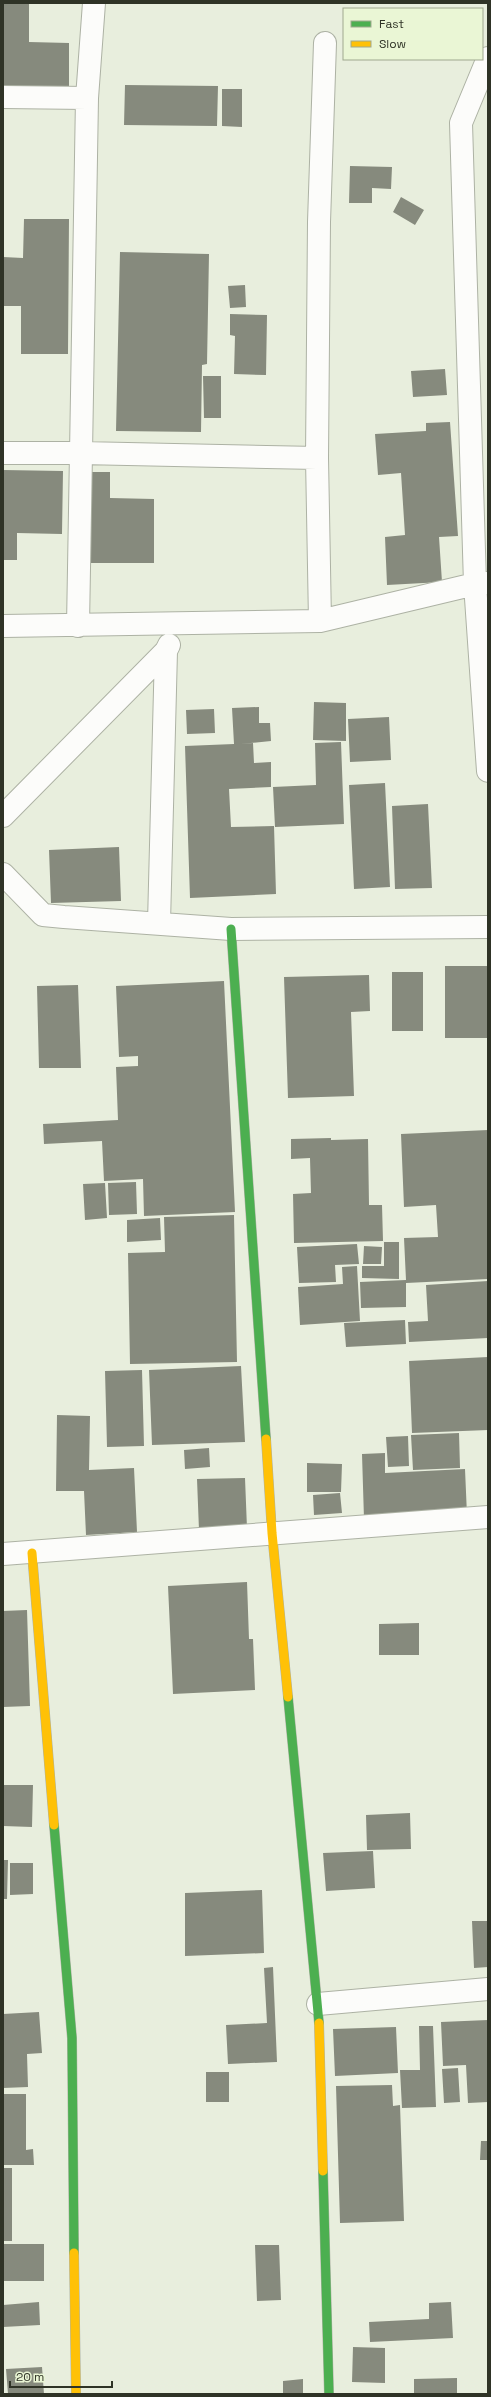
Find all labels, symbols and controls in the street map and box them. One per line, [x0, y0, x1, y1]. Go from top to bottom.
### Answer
legend [343, 8, 483, 60]
text: Fast [379, 16, 404, 32]
text: Slow [379, 36, 406, 52]
scale bar [10, 2363, 112, 2389]
text: 20 m [16, 2369, 44, 2385]

